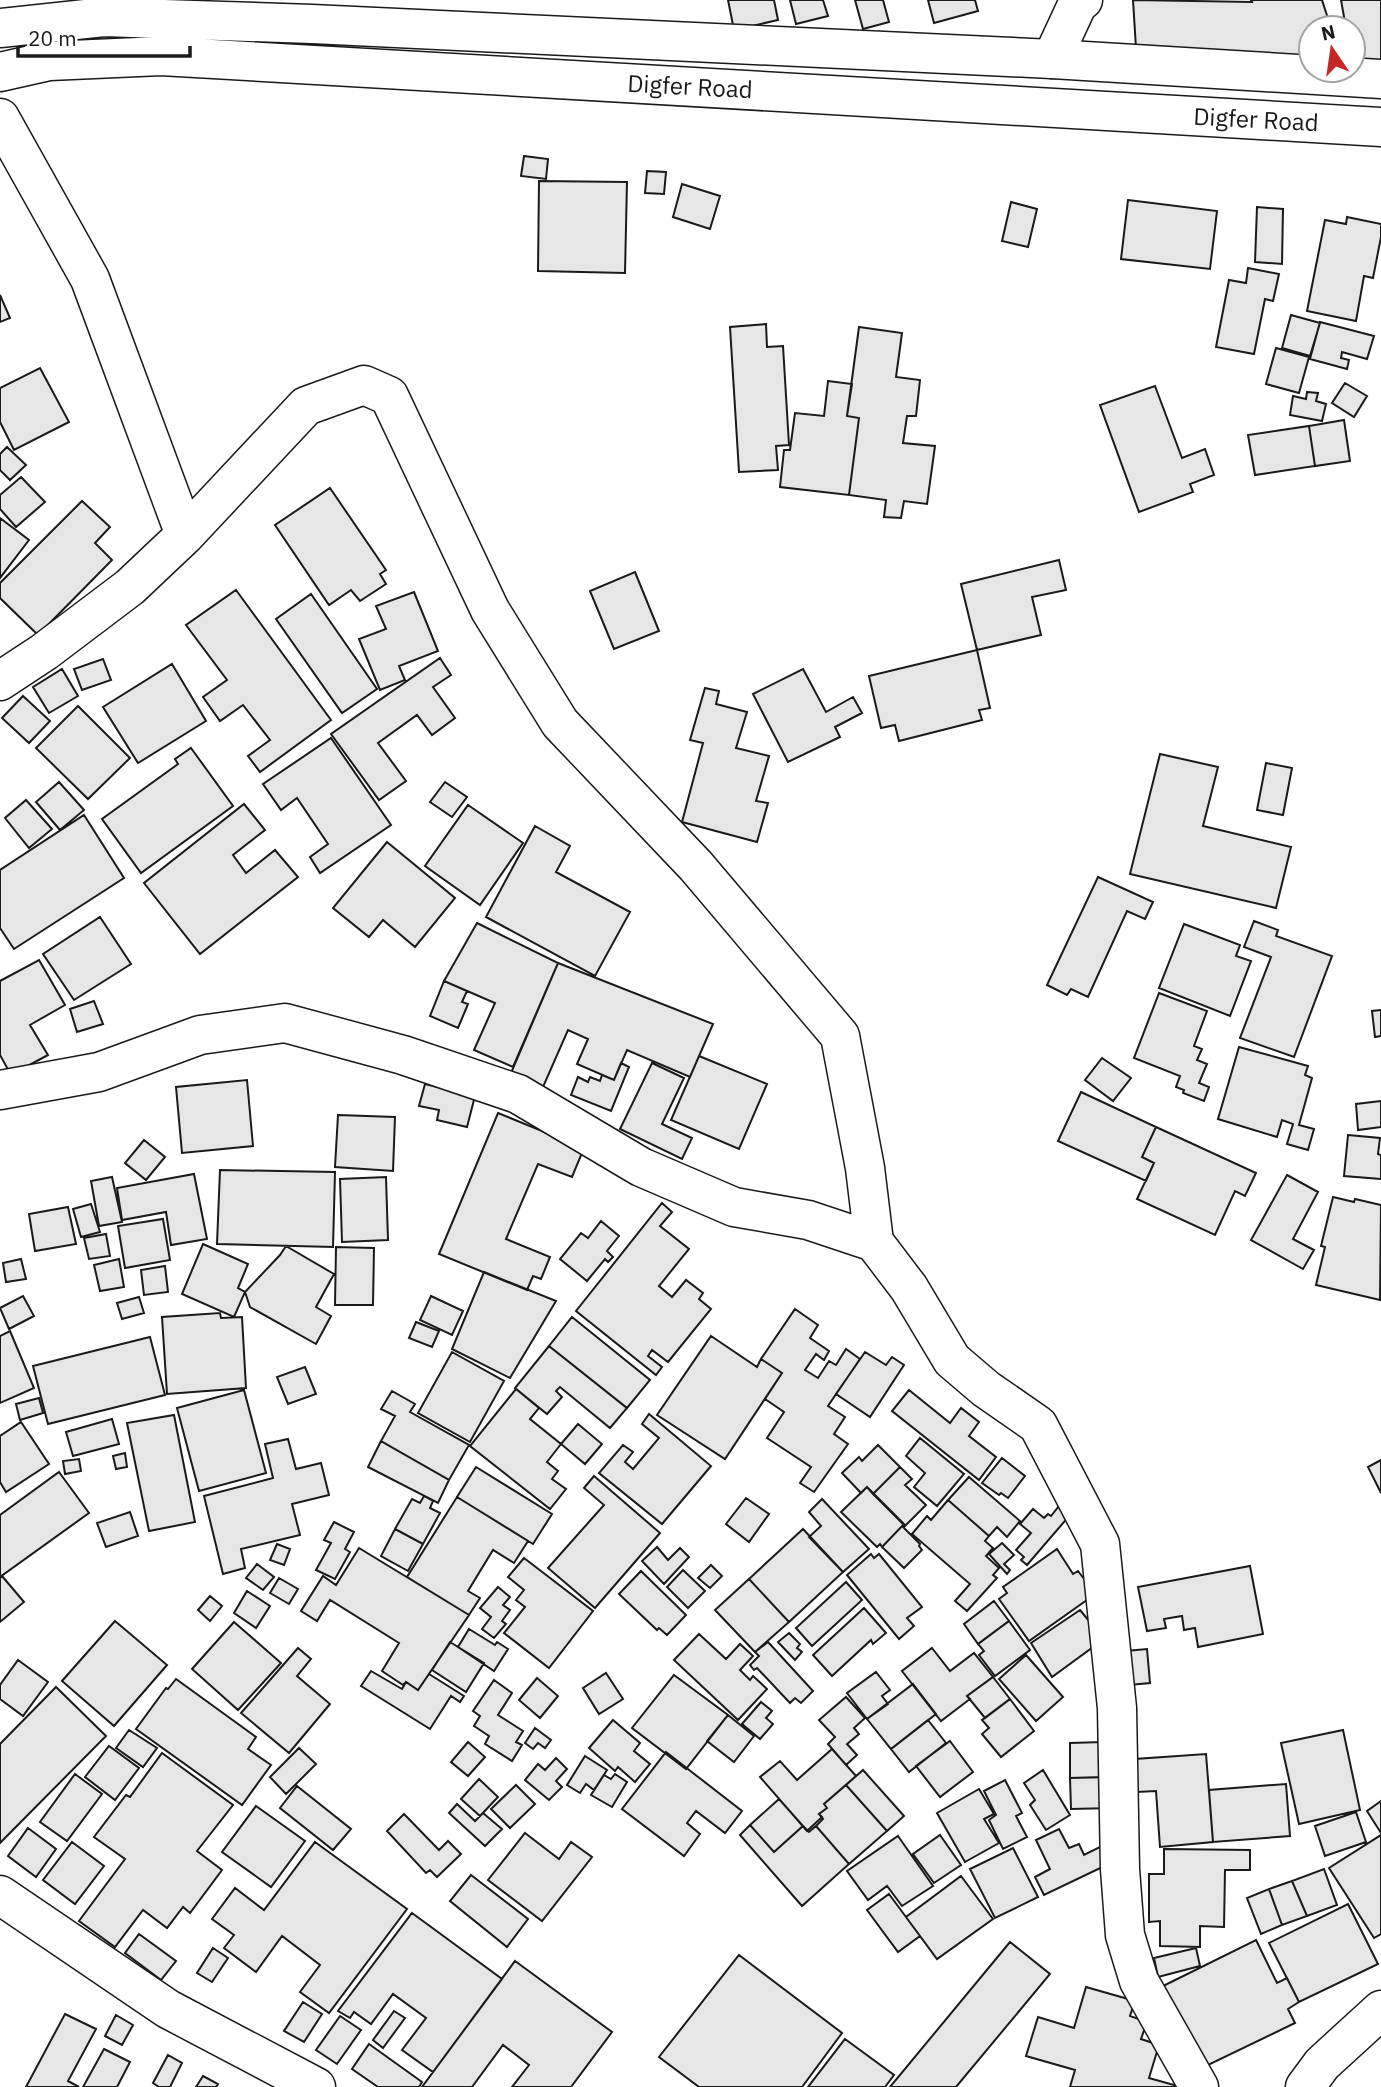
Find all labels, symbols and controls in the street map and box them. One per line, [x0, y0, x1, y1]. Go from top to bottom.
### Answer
scale bar [18, 14, 189, 58]
north arrow [1297, 14, 1367, 84]
text: N [1319, 19, 1338, 46]
text: 20 m [28, 24, 77, 52]
street label: Digfer Road [627, 67, 753, 105]
street label: Digfer Road [1193, 100, 1319, 138]

